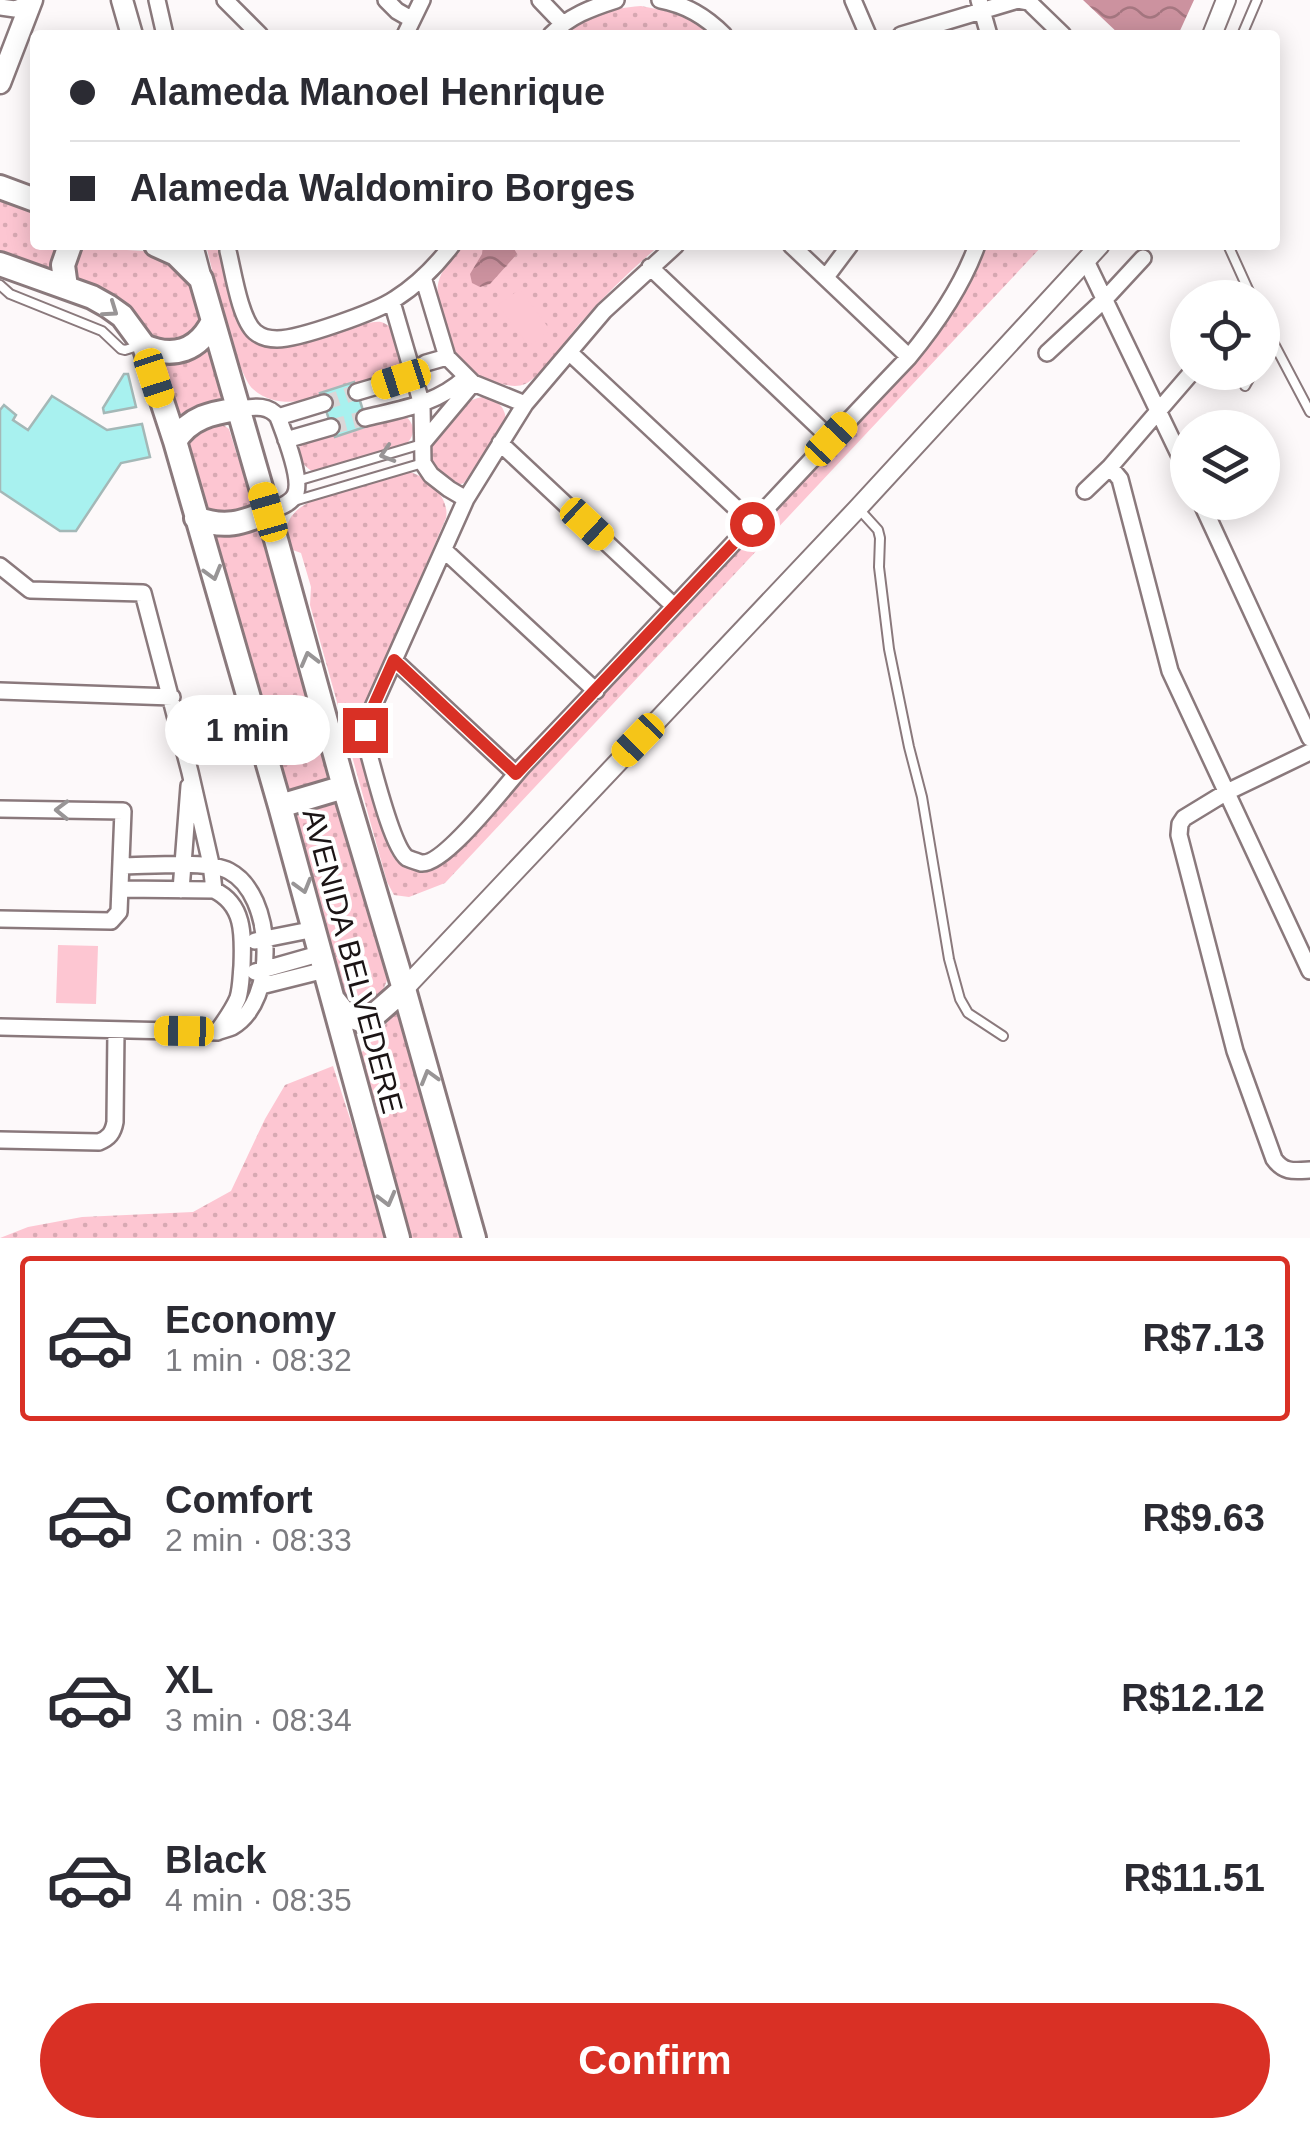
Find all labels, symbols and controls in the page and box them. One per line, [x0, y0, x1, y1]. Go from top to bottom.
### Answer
text: Alameda Manoel Henrique [130, 71, 605, 113]
text: Alameda Waldomiro Borges [130, 167, 635, 209]
map controls [1170, 280, 1280, 520]
button: locate [1170, 280, 1280, 390]
one-way arrow [99, 298, 118, 316]
car [130, 345, 178, 411]
car [368, 355, 434, 403]
car [800, 407, 862, 471]
button: layers [1170, 410, 1280, 520]
one-way arrow [379, 442, 396, 463]
car [245, 479, 291, 545]
car [555, 493, 619, 555]
route start [730, 502, 775, 547]
one-way arrow [201, 564, 222, 581]
one-way arrow [299, 651, 320, 668]
callout: 1 min [165, 695, 330, 765]
route end [343, 708, 388, 753]
car [606, 708, 670, 772]
text: 1 min [206, 712, 289, 748]
one-way arrow [53, 799, 68, 821]
street label: AVENIDA BELVEDERE [296, 805, 410, 1117]
one-way arrow [291, 877, 312, 894]
car [154, 1015, 214, 1047]
one-way arrow [420, 1069, 441, 1086]
one-way arrow [376, 1190, 397, 1207]
icon: car [45, 1294, 135, 1384]
text: Economy [165, 1299, 336, 1341]
text: R$7.13 [1142, 1317, 1265, 1359]
text: 1 min · 08:32 [165, 1342, 352, 1378]
icon: car [45, 1474, 135, 1564]
text: Comfort [165, 1479, 313, 1521]
text: R$9.63 [1142, 1497, 1265, 1539]
text: 2 min · 08:33 [165, 1522, 352, 1558]
icon: car [45, 1654, 135, 1744]
text: XL [165, 1659, 214, 1701]
text: R$12.12 [1121, 1677, 1265, 1719]
text: 3 min · 08:34 [165, 1702, 352, 1738]
icon: car [45, 1834, 135, 1924]
text: Black [165, 1839, 266, 1881]
text: R$11.51 [1123, 1857, 1265, 1899]
text: 4 min · 08:35 [165, 1882, 352, 1918]
button: Confirm [40, 2003, 1270, 2118]

